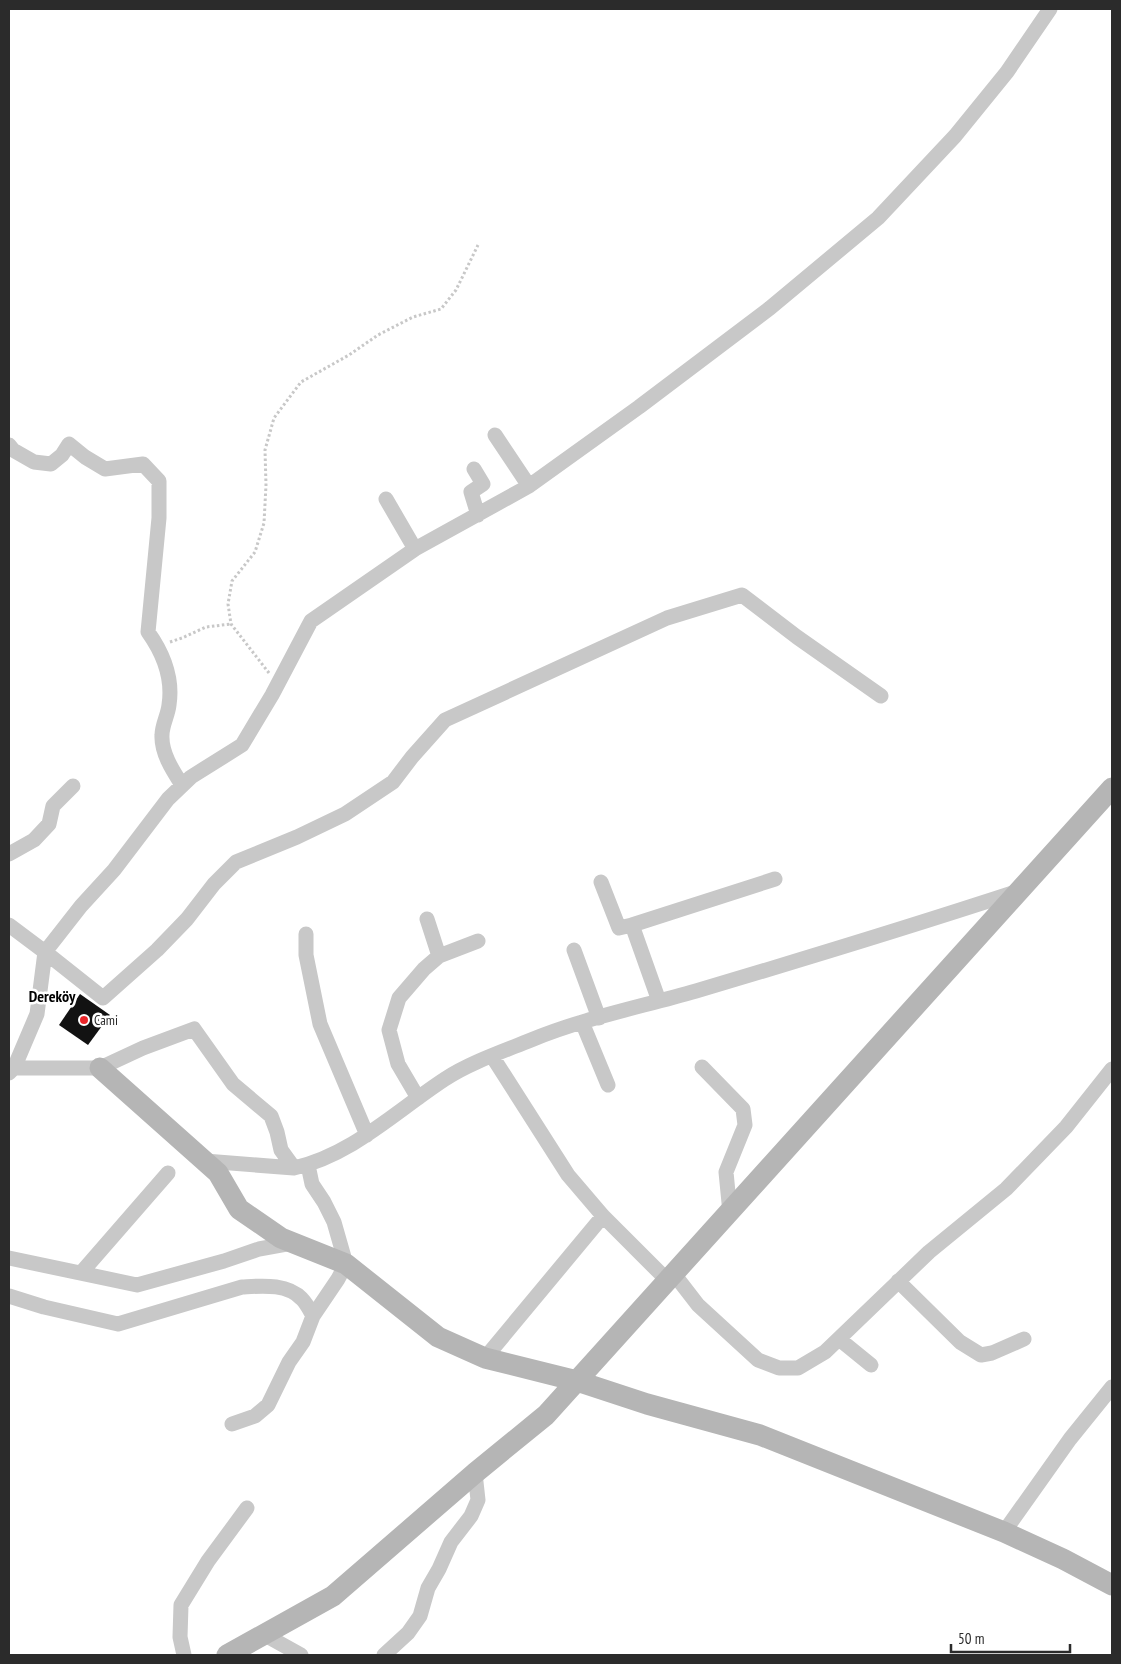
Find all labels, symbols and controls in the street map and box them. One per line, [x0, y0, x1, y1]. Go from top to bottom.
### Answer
district label: Dereköy [29, 986, 76, 1006]
place label: Cami [94, 1011, 118, 1029]
marker: Cami [78, 1014, 90, 1026]
scale bar [951, 1622, 1070, 1654]
text: 50 m [958, 1629, 984, 1648]

